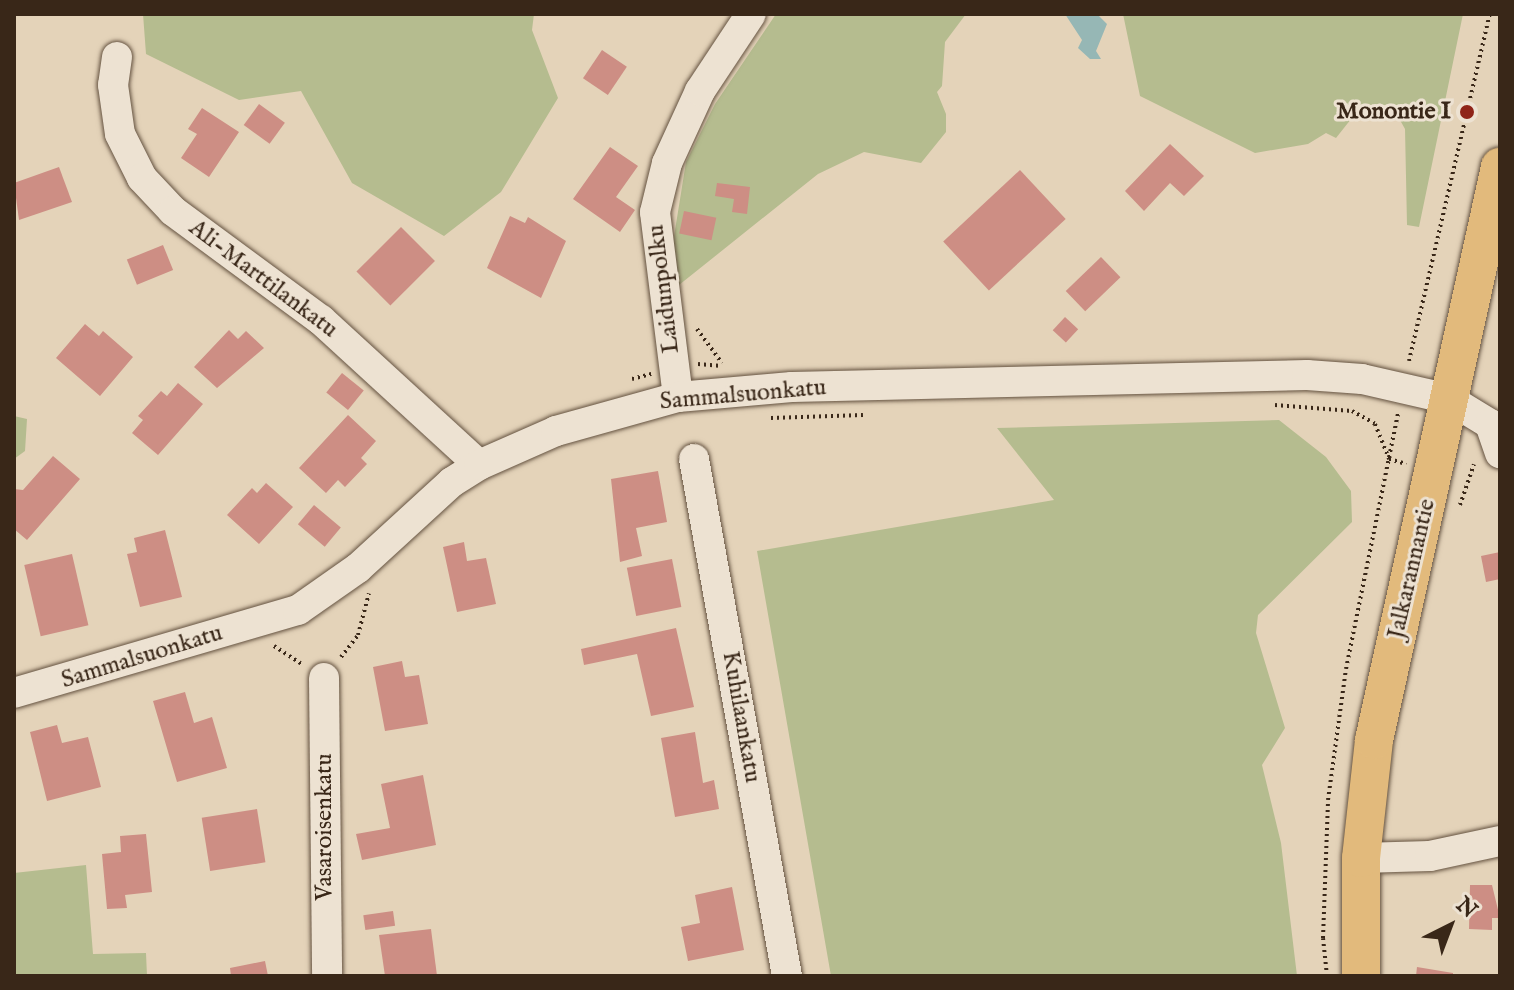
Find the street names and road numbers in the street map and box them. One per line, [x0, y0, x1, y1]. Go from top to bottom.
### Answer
street label: Ali-Marttilankatu [183, 214, 343, 344]
street label: Laidunpolku [642, 223, 686, 355]
street label: Sammalsuonkatu [659, 373, 827, 417]
street label: Jalkarannantie [1382, 496, 1442, 642]
street label: Sammalsuonkatu [58, 619, 226, 695]
street label: Kuhilaankatu [715, 649, 767, 785]
street label: Vasaroisenkatu [311, 753, 339, 901]

